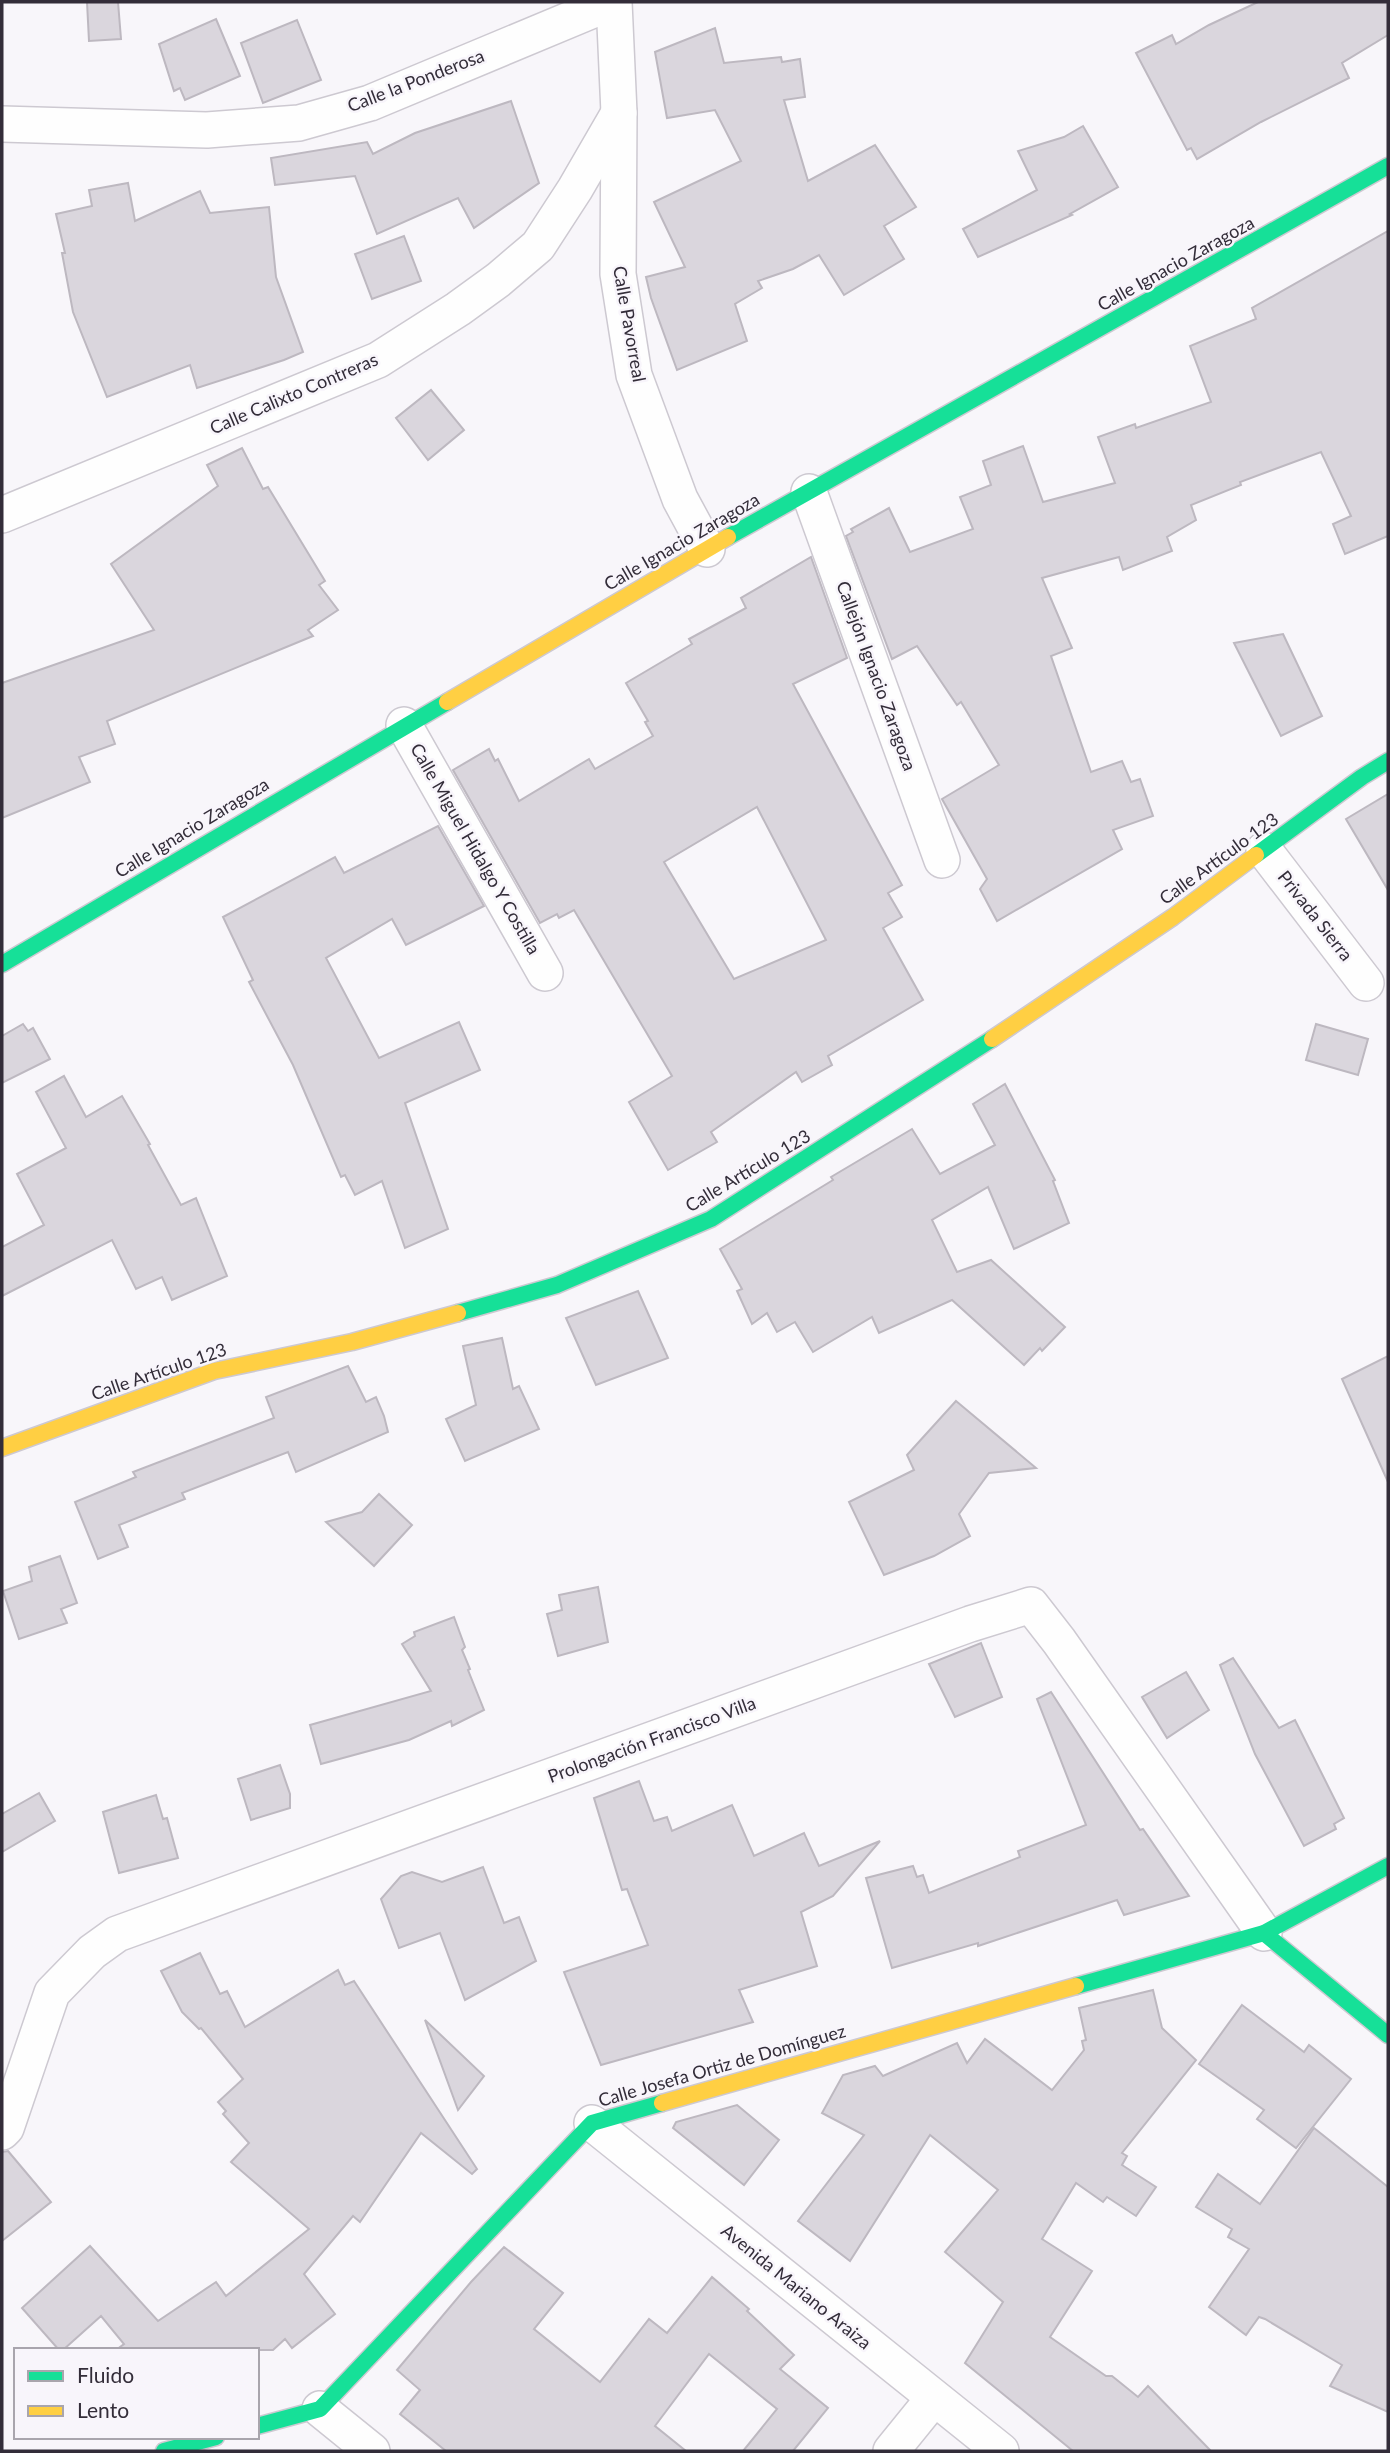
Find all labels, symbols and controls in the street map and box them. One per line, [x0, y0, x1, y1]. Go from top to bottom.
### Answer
street label: Calle la Ponderosa [344, 44, 487, 116]
street label: Calle Ignacio Zaragoza [1093, 211, 1258, 315]
street label: Calle Pavorreal [609, 264, 651, 384]
street label: Calle Calixto Contreras [206, 348, 381, 438]
street label: Calle Ignacio Zaragoza [600, 488, 763, 595]
street label: Callejón Ignacio Zaragoza [832, 578, 922, 774]
street label: Calle Miguel Hidalgo Y Costilla [406, 739, 545, 958]
street label: Calle Ignacio Zaragoza [110, 772, 273, 882]
street label: Calle Artículo 123 [1155, 808, 1282, 909]
street label: Privada Sierra [1274, 866, 1358, 965]
street label: Calle Artículo 123 [681, 1124, 814, 1216]
street label: Calle Artículo 123 [88, 1338, 229, 1405]
street label: Prolongación Francisco Villa [545, 1691, 759, 1787]
street label: Calle Josefa Ortiz de Domínguez [595, 2019, 848, 2111]
street label: Avenida Mariano Araiza [717, 2219, 876, 2353]
legend [14, 2348, 259, 2439]
text: Fluido [77, 2362, 134, 2387]
text: Lento [77, 2397, 129, 2422]

